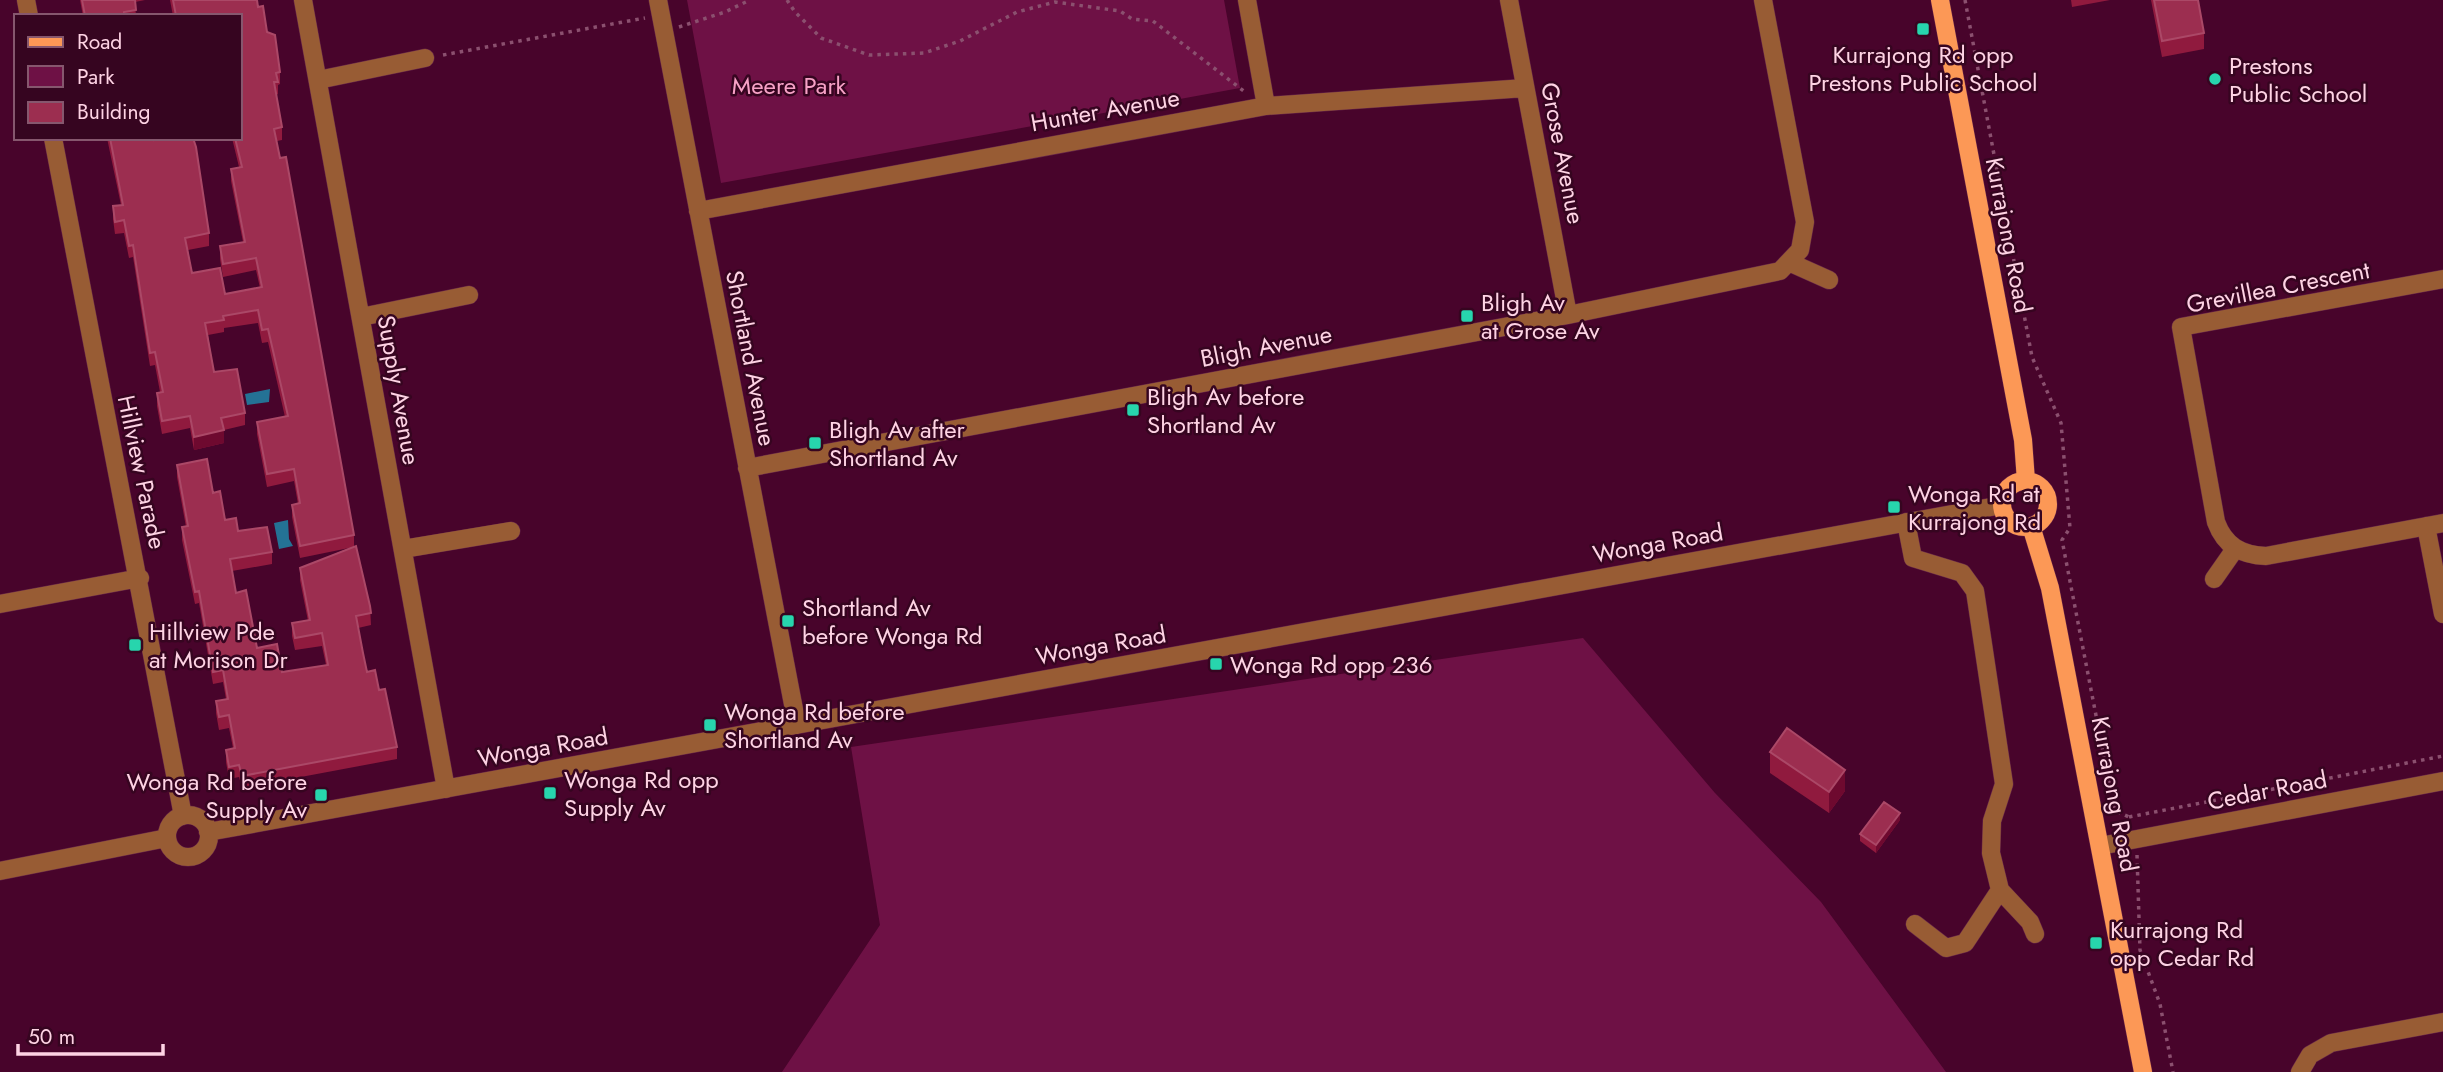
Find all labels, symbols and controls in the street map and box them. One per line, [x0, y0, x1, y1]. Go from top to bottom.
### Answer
legend [14, 14, 242, 140]
marker: Kurrajong Rd opp Prestons Public School [1915, 21, 1931, 37]
text: Road [77, 27, 122, 57]
place label: Kurrajong Rd opp Prestons Public School [1808, 37, 2038, 100]
place label: Prestons Public School [2229, 48, 2367, 111]
text: Park [77, 62, 115, 92]
park label: Meere Park [732, 68, 847, 103]
marker: Prestons Public School [2207, 71, 2223, 87]
street label: Grose Avenue [1532, 79, 1594, 227]
street label: Hunter Avenue [1028, 80, 1182, 140]
text: Building [77, 97, 150, 127]
street label: Kurrajong Road [1977, 154, 2041, 316]
street label: Grevillea Crescent [2183, 252, 2373, 322]
street label: Shortland Avenue [717, 267, 785, 449]
place label: Bligh Av at Grose Av [1481, 285, 1600, 348]
marker: Bligh Av at Grose Av [1459, 308, 1475, 324]
street label: Supply Avenue [369, 313, 429, 467]
street label: Bligh Avenue [1197, 316, 1335, 376]
place label: Bligh Av before Shortland Av [1147, 379, 1304, 442]
street label: Hillview Parade [109, 392, 175, 552]
marker: Bligh Av before Shortland Av [1125, 402, 1141, 418]
place label: Bligh Av after Shortland Av [829, 412, 966, 475]
marker: Bligh Av after Shortland Av [807, 435, 823, 451]
place label: Wonga Rd at Kurrajong Rd [1908, 476, 2041, 539]
marker: Wonga Rd at Kurrajong Rd [1886, 499, 1902, 515]
street label: Wonga Road [1590, 514, 1726, 572]
place label: Shortland Av before Wonga Rd [802, 590, 983, 653]
marker: Shortland Av before Wonga Rd [780, 613, 796, 629]
place label: Hillview Pde at Morison Dr [149, 614, 288, 677]
street label: Wonga Road [1033, 616, 1169, 674]
marker: Hillview Pde at Morison Dr [127, 637, 143, 653]
place label: Wonga Rd opp 236 [1230, 647, 1433, 682]
marker: Wonga Rd opp 236 [1208, 656, 1224, 672]
place label: Wonga Rd before Shortland Av [724, 694, 905, 757]
street label: Kurrajong Road [2083, 713, 2147, 875]
marker: Wonga Rd before Shortland Av [702, 717, 718, 733]
street label: Wonga Road [475, 718, 611, 776]
street label: Cedar Road [2204, 761, 2330, 819]
place label: Wonga Rd opp Supply Av [564, 762, 719, 825]
place label: Wonga Rd before Supply Av [126, 764, 307, 827]
marker: Wonga Rd opp Supply Av [542, 785, 558, 801]
marker: Wonga Rd before Supply Av [313, 787, 329, 803]
place label: Kurrajong Rd opp Cedar Rd [2110, 912, 2254, 975]
marker: Kurrajong Rd opp Cedar Rd [2088, 935, 2104, 951]
scale bar [18, 1012, 163, 1056]
text: 50 m [28, 1022, 75, 1052]

